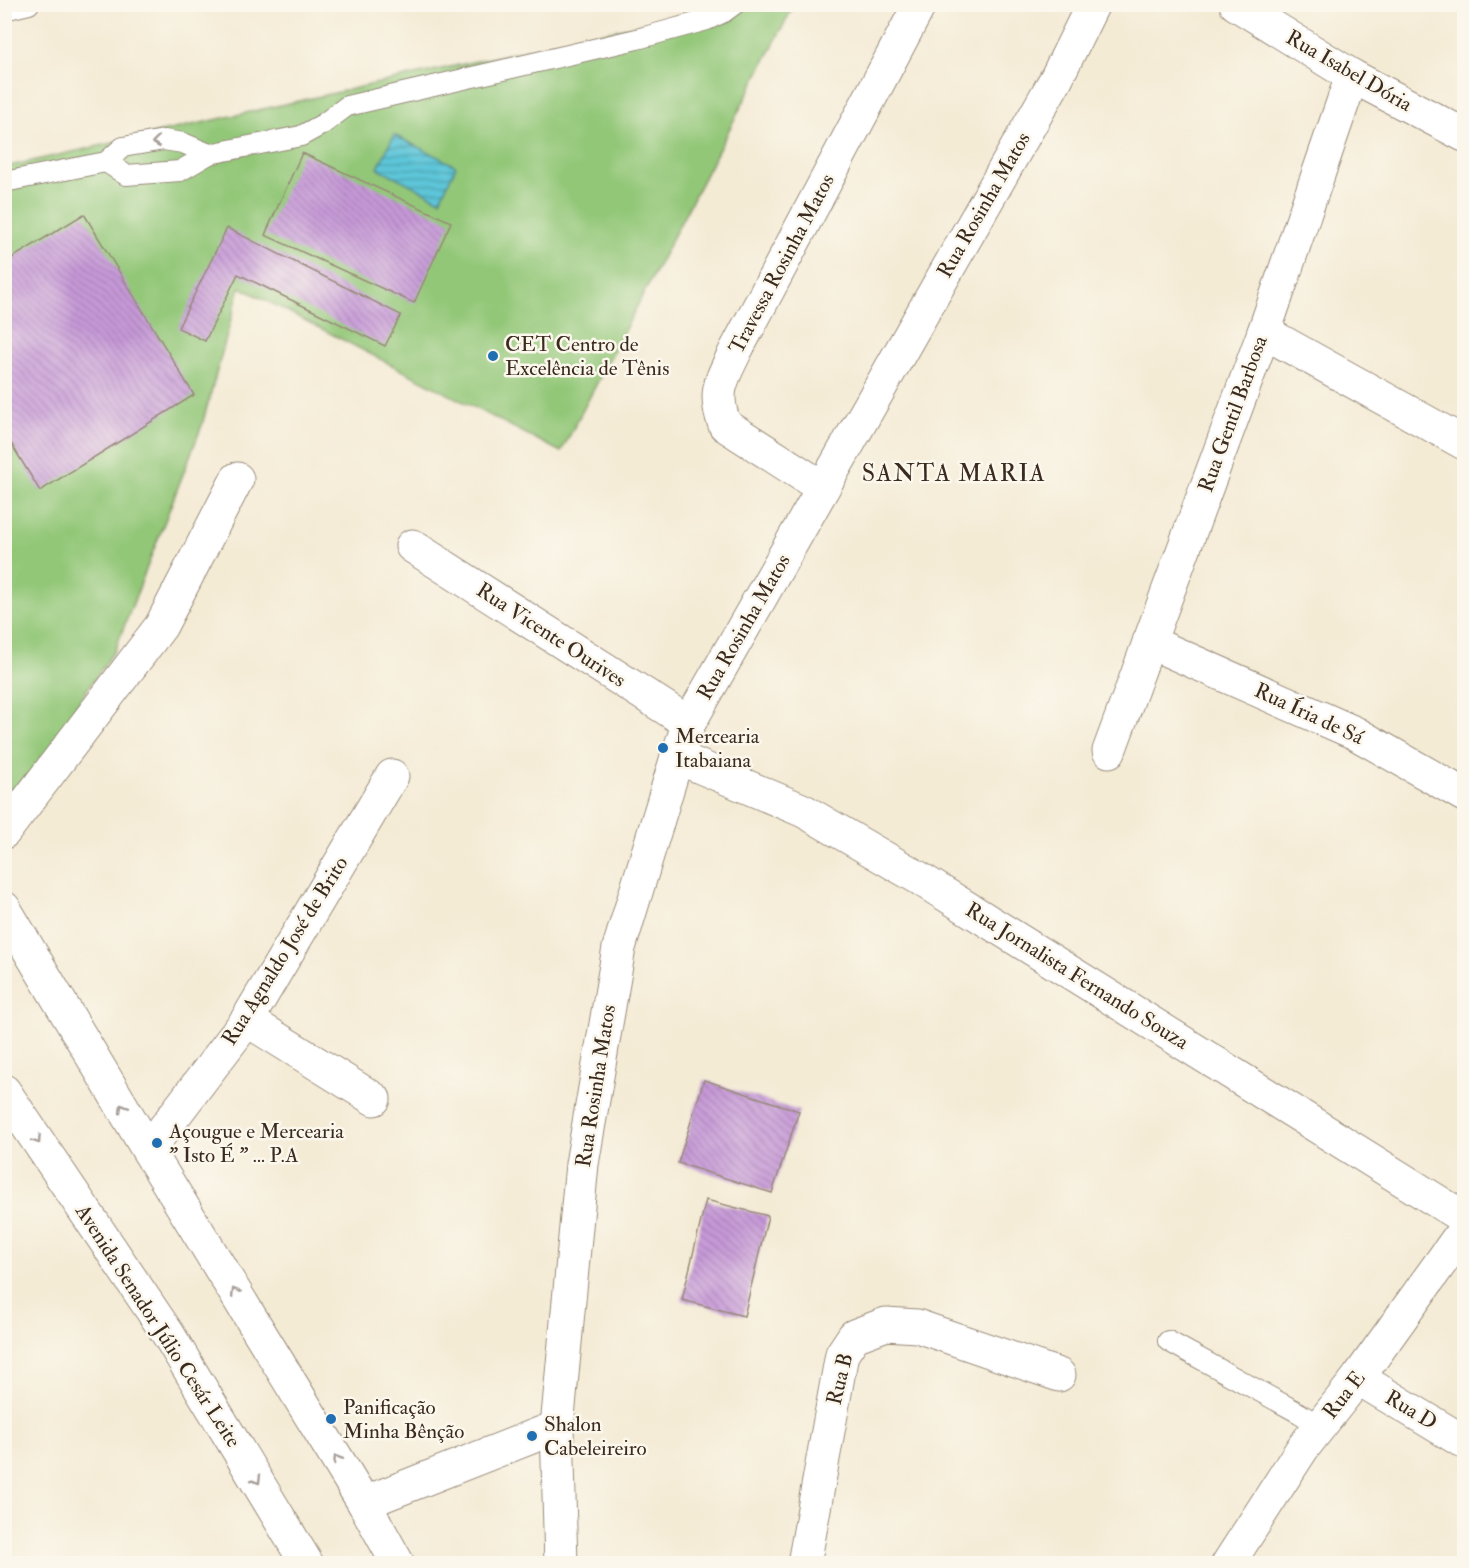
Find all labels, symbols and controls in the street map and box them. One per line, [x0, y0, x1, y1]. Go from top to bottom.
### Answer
street label: Rua Isabel Dória [1281, 24, 1417, 118]
street label: Rua Rosinha Matos [931, 127, 1037, 283]
one-way arrow [151, 135, 161, 148]
street label: Travessa Rosinha Matos [723, 169, 841, 359]
place label: CET Centro de Excelência de Tênis [505, 331, 669, 382]
street label: Rua Gentil Barbosa [1192, 332, 1274, 496]
marker: CET Centro de Excelência de Tênis [486, 349, 500, 363]
district label: SANTA MARIA [862, 458, 1046, 489]
street label: Rua Rosinha Matos [691, 549, 797, 705]
street label: Rua Vicente Ourives [471, 577, 631, 693]
street label: Rua Íria de Sá [1250, 677, 1368, 751]
place label: Mercearia Itabaiana [675, 723, 760, 774]
marker: Mercearia Itabaiana [656, 741, 670, 755]
street label: Rua Agnaldo José de Brito [216, 851, 354, 1051]
street label: Rua Jornalista Fernando Souza [960, 896, 1194, 1056]
street label: Rua Rosinha Matos [570, 1003, 622, 1169]
one-way arrow [118, 1104, 130, 1114]
place label: Açougue e Mercearia " Isto É " ... P.A [168, 1118, 344, 1169]
one-way arrow [30, 1134, 41, 1145]
marker: Açougue e Mercearia " Isto É " ... P.A [150, 1136, 164, 1150]
street label: Avenida Senador Júlio Cesár Leite [69, 1199, 247, 1453]
one-way arrow [230, 1288, 242, 1298]
street label: Rua B [821, 1350, 859, 1408]
street label: Rua E [1317, 1365, 1371, 1425]
street label: Rua D [1380, 1384, 1442, 1436]
place label: Panificação Minha Bênção [343, 1394, 464, 1445]
place label: Shalon Cabeleireiro [544, 1411, 647, 1462]
marker: Panificação Minha Bênção [324, 1412, 338, 1426]
marker: Shalon Cabeleireiro [525, 1429, 539, 1443]
one-way arrow [332, 1455, 344, 1465]
one-way arrow [249, 1474, 261, 1484]

